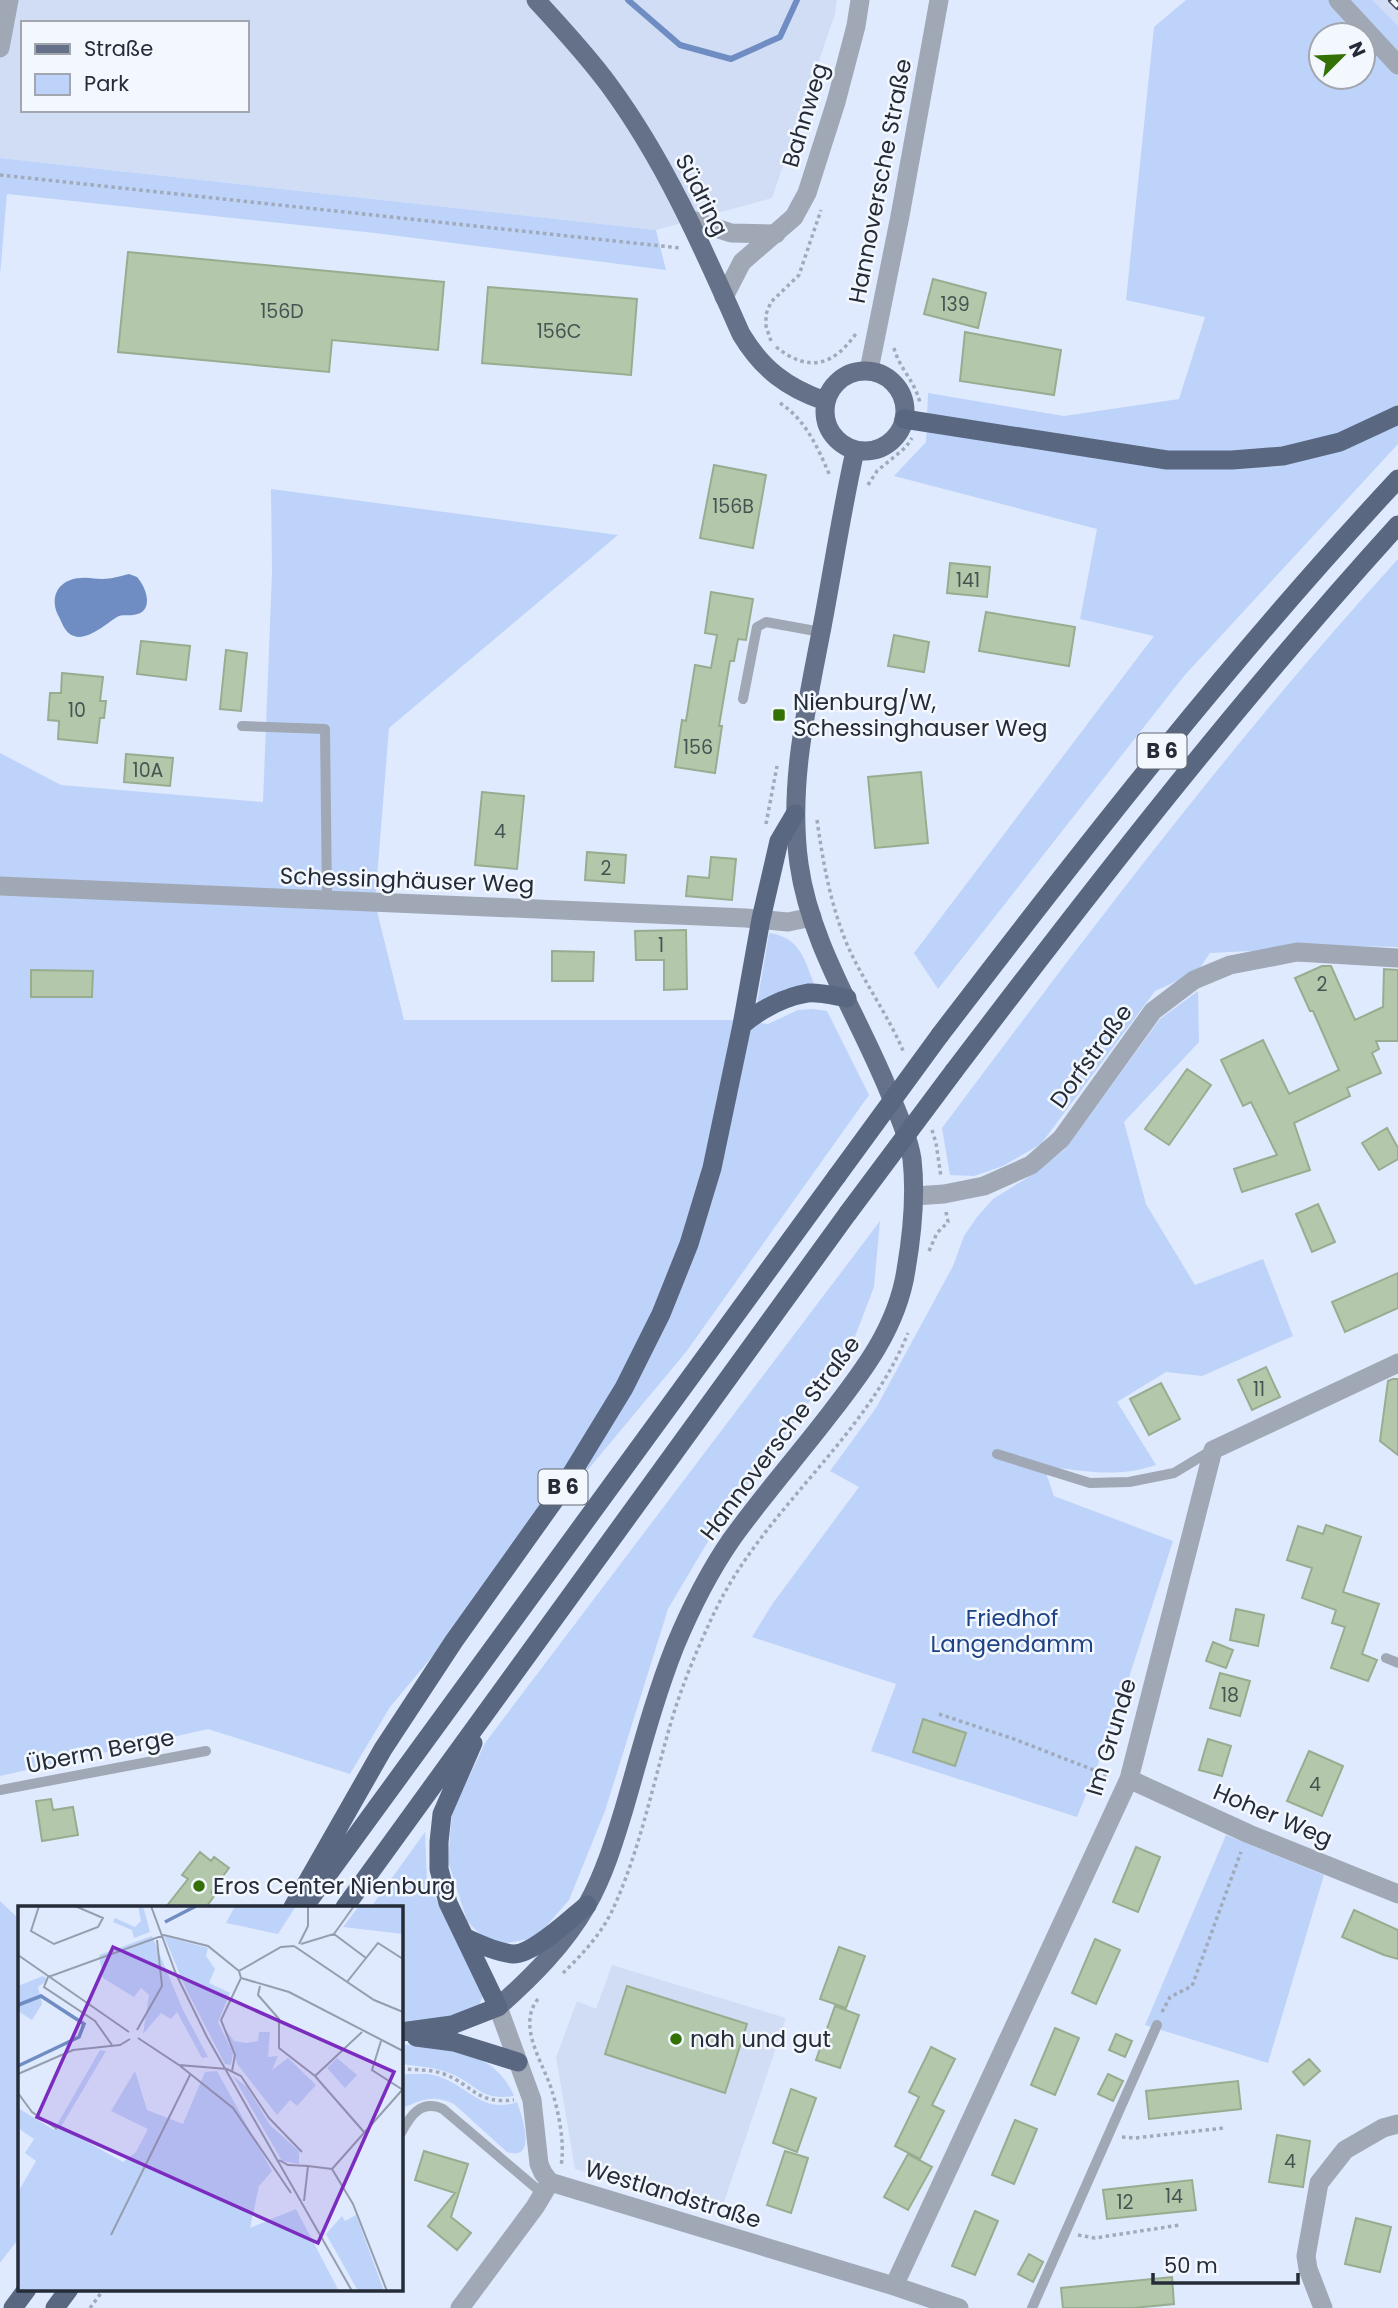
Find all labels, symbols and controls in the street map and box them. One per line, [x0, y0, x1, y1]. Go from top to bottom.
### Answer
legend [21, 21, 248, 112]
north arrow [1307, 21, 1377, 91]
text: Straße [84, 34, 153, 63]
text: N [1342, 37, 1372, 61]
street label: Hannoversche Straße [841, 56, 919, 306]
street label: Bahnweg [774, 59, 836, 171]
text: Park [84, 69, 129, 98]
street label: Südring [668, 148, 736, 242]
house number: 139 [940, 291, 970, 318]
house number: 156D [260, 298, 304, 325]
house number: 156C [537, 318, 581, 345]
house number: 156B [712, 493, 754, 520]
house number: 141 [956, 567, 980, 594]
place label: Nienburg/W, Schessinghauser Weg [793, 686, 1048, 744]
house number: 10 [68, 697, 86, 724]
marker: Nienburg/W, Schessinghauser Weg [771, 707, 787, 723]
house number: 156 [683, 734, 713, 761]
road number: B 6 [1138, 734, 1186, 768]
house number: 10A [133, 757, 164, 784]
house number: 4 [494, 818, 506, 845]
house number: 2 [601, 855, 612, 882]
street label: Schessinghäuser Weg [279, 860, 535, 900]
house number: 1 [658, 932, 664, 959]
house number: 2 [1317, 971, 1328, 998]
street label: Dorfstraße [1042, 997, 1140, 1115]
street label: Hannoversche Straße [692, 1329, 868, 1547]
house number: 11 [1253, 1376, 1265, 1403]
road number: B 6 [538, 1470, 588, 1504]
park label: Friedhof Langendamm [930, 1602, 1094, 1660]
street label: Im Grunde [1078, 1674, 1144, 1800]
house number: 18 [1221, 1682, 1239, 1709]
street label: Überm Berge [23, 1721, 177, 1781]
house number: 4 [1309, 1771, 1321, 1798]
street label: Hoher Weg [1208, 1776, 1338, 1854]
place label: Eros Center Nienburg [213, 1870, 456, 1902]
marker: Eros Center Nienburg [191, 1878, 207, 1894]
inset map [18, 1906, 402, 2290]
place label: nah und gut [690, 2023, 831, 2055]
marker: nah und gut [668, 2031, 684, 2047]
house number: 4 [1284, 2148, 1296, 2175]
street label: Westlandstraße [581, 2152, 765, 2236]
house number: 14 [1165, 2183, 1183, 2210]
house number: 12 [1116, 2189, 1134, 2216]
scale bar [1153, 2242, 1298, 2286]
text: 50 m [1164, 2251, 1218, 2280]

